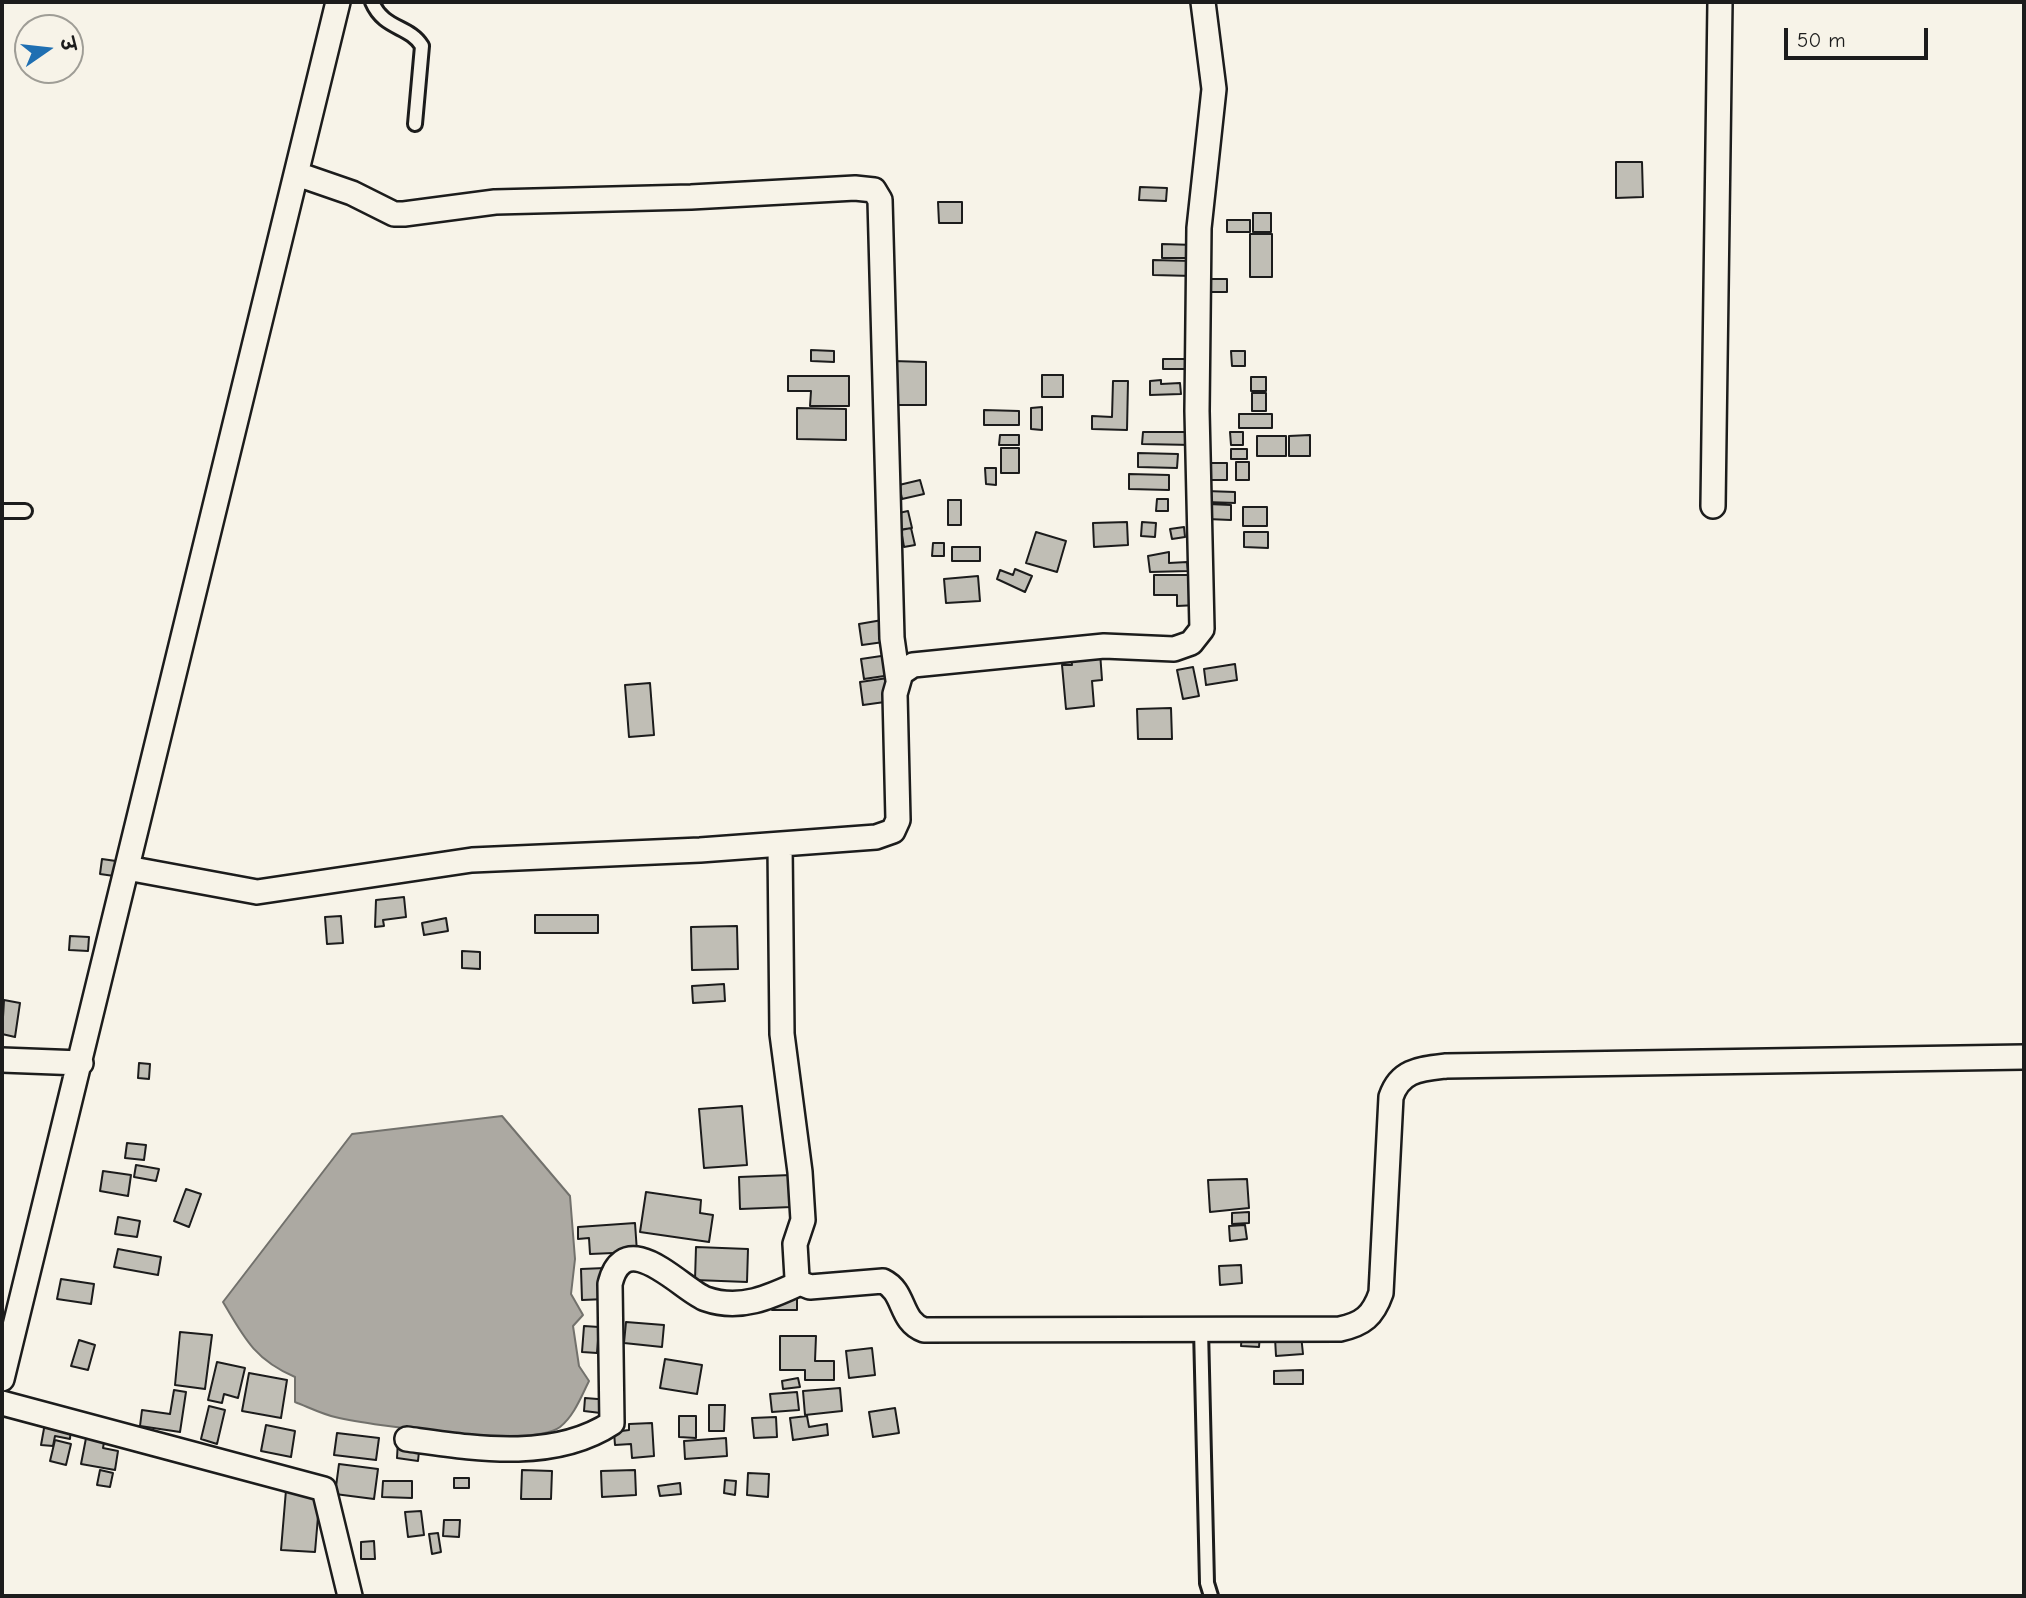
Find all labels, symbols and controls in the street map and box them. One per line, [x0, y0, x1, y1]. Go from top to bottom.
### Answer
north arrow [14, 14, 84, 84]
scale bar [1788, 14, 1932, 58]
text: 50 m [1797, 28, 1846, 52]
text: उ [55, 36, 80, 53]

